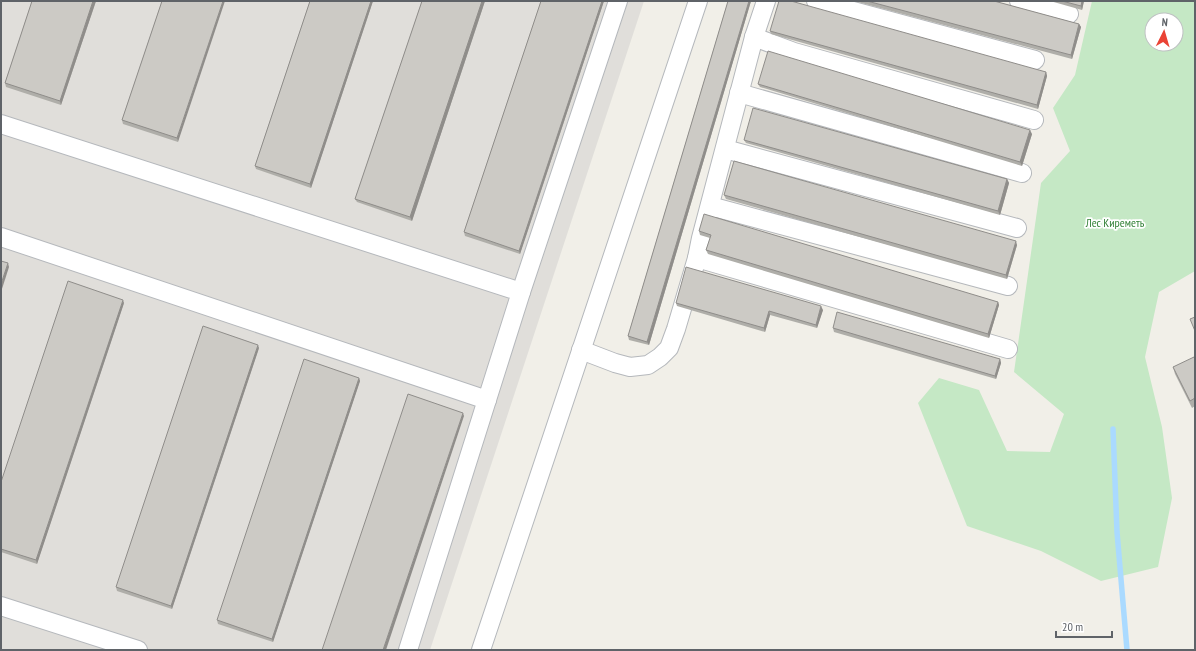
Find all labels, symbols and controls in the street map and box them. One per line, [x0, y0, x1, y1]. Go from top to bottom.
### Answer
north arrow [1144, 12, 1184, 52]
text: N [1161, 15, 1168, 29]
park label: Лес Киреметь [1085, 215, 1145, 230]
scale bar [1056, 613, 1112, 639]
text: 20 m [1062, 619, 1083, 634]

